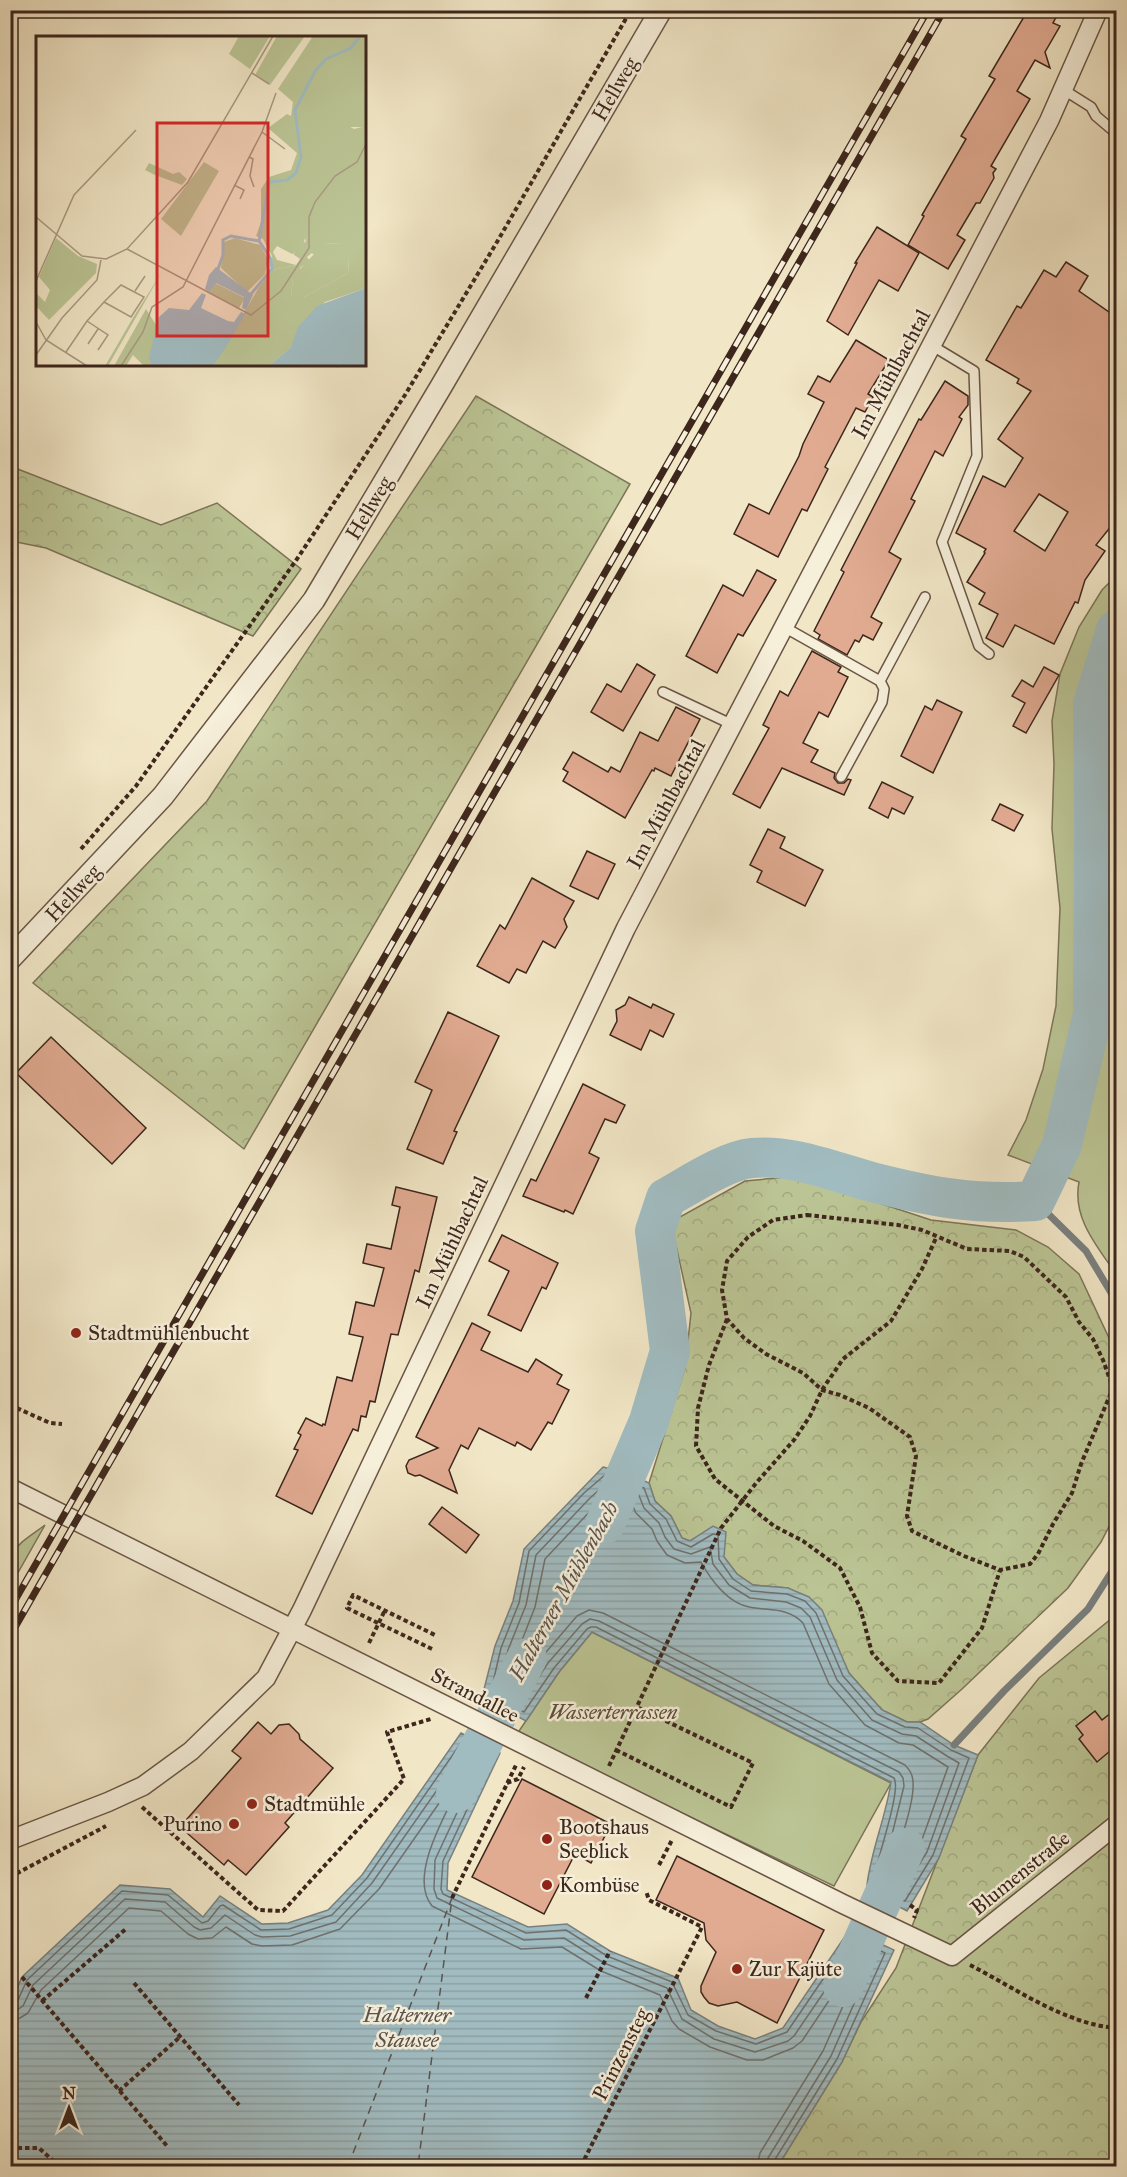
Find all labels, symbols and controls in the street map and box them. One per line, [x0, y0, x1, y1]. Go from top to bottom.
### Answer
inset map [36, 36, 366, 366]
street label: Hellweg [586, 52, 644, 126]
street label: Im Mühlbachtal [846, 305, 936, 443]
street label: Hellweg [340, 471, 398, 545]
street label: Im Mühlbachtal [621, 735, 711, 873]
street label: Hellweg [40, 858, 107, 927]
street label: Im Mühlbachtal [410, 1172, 494, 1312]
place label: Stadtmühlenbucht [88, 1320, 250, 1346]
marker: Stadtmühlenbucht [69, 1326, 83, 1340]
water label: Halterner Mühlenbach [502, 1497, 624, 1687]
street label: Strandallee [426, 1662, 524, 1728]
park label: Wasserterrassen [549, 1699, 677, 1725]
place label: Stadtmühle [264, 1791, 365, 1817]
marker: Stadtmühle [245, 1797, 259, 1811]
place label: Purino [163, 1811, 222, 1837]
place label: Bootshaus Seeblick [559, 1814, 649, 1864]
marker: Purino [227, 1817, 241, 1831]
street label: Blumenstraße [965, 1825, 1075, 1921]
marker: Bootshaus Seeblick [540, 1832, 554, 1846]
place label: Kombüse [559, 1872, 640, 1898]
marker: Kombüse [540, 1878, 554, 1892]
place label: Zur Kajüte [749, 1956, 842, 1982]
marker: Zur Kajüte [730, 1962, 744, 1976]
water label: Halterner Stausee [362, 2001, 453, 2053]
street label: Prinzensteg [587, 2003, 655, 2105]
north arrow [39, 2078, 99, 2138]
text: N [62, 2084, 76, 2103]

